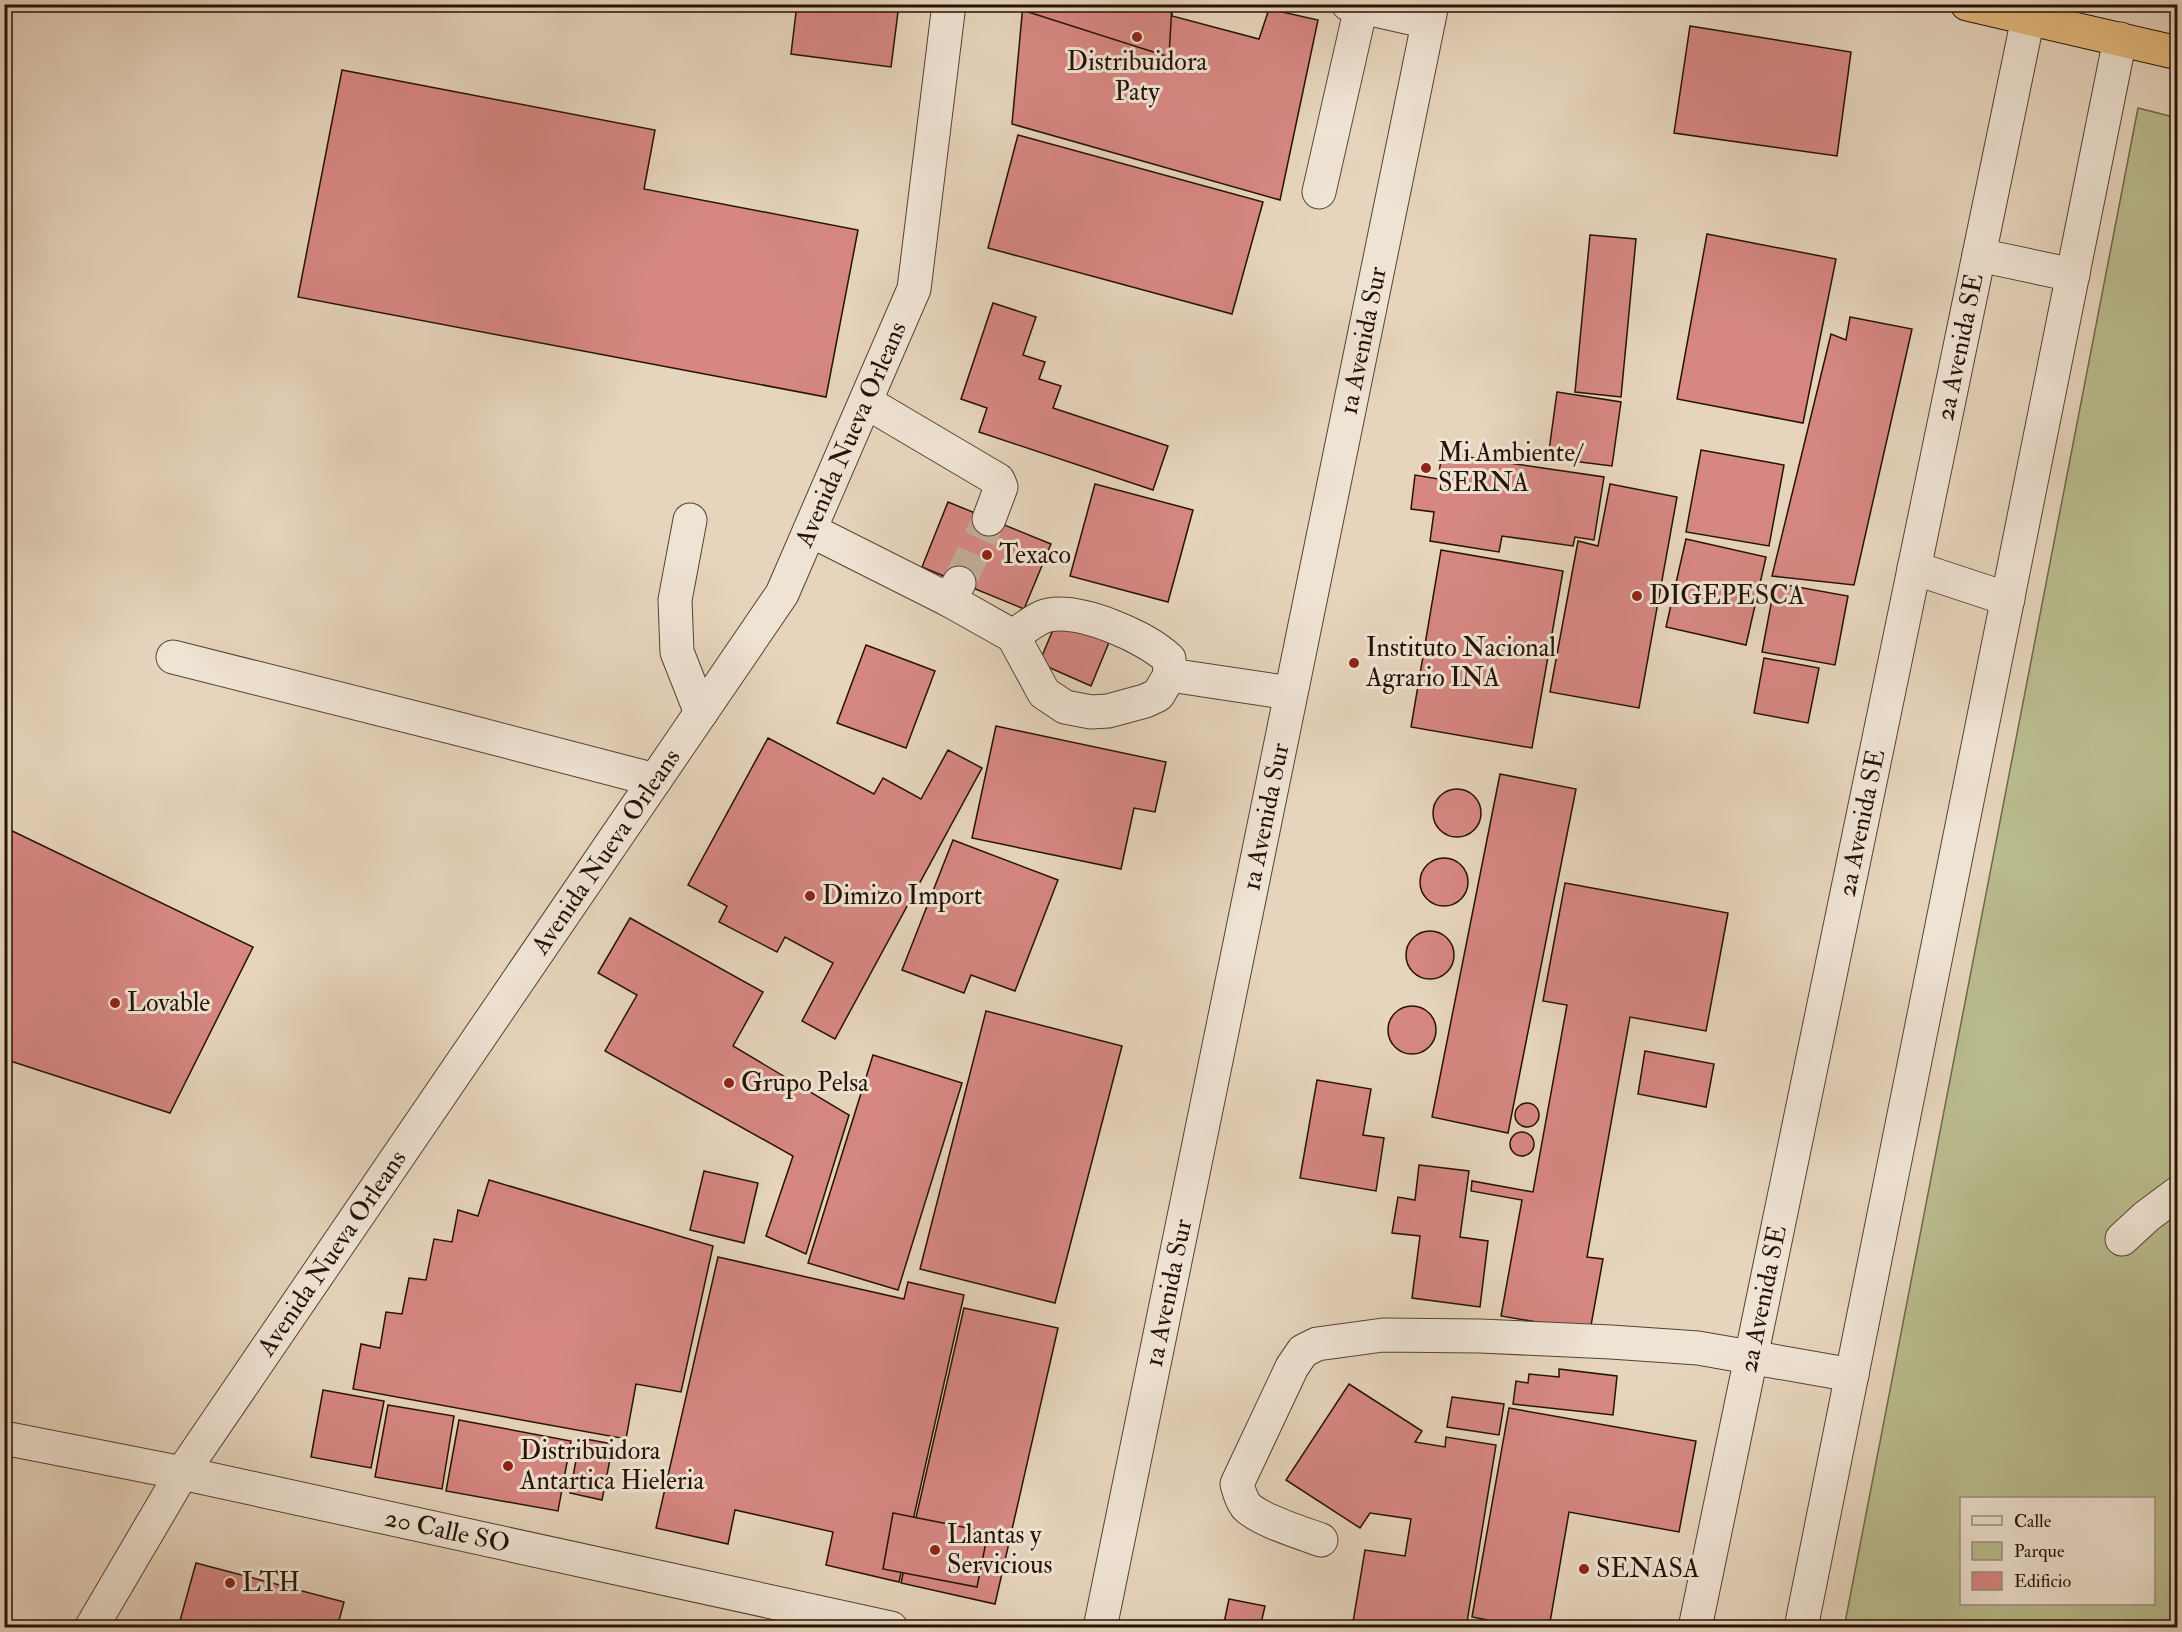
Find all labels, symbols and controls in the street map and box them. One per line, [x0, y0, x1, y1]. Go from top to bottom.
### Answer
marker: Distribuidora Paty [1130, 30, 1144, 44]
place label: Distribuidora Paty [1067, 46, 1208, 108]
street label: 1a Avenida Sur [1332, 264, 1394, 417]
street label: 2a Avenida SE [1929, 271, 1991, 424]
street label: Avenida Nueva Orleans [788, 317, 914, 553]
place label: Mi Ambiente/ SERNA [1438, 437, 1584, 499]
marker: Mi Ambiente/ SERNA [1419, 461, 1433, 475]
place label: Texaco [999, 539, 1071, 571]
marker: Texaco [980, 548, 994, 562]
place label: DIGEPESCA [1649, 580, 1805, 612]
marker: DIGEPESCA [1630, 589, 1644, 603]
place label: Instituto Nacional Agrario INA [1365, 632, 1556, 694]
marker: Instituto Nacional Agrario INA [1347, 656, 1361, 670]
street label: 1a Avenida Sur [1235, 740, 1297, 893]
street label: Avenida Nueva Orleans [524, 742, 688, 962]
street label: 2a Avenida SE [1831, 747, 1892, 899]
place label: Dimizo Import [822, 880, 982, 913]
marker: Dimizo Import [803, 889, 817, 903]
place label: Lovable [127, 987, 210, 1019]
marker: Lovable [108, 996, 122, 1010]
place label: Grupo Pelsa [741, 1067, 869, 1100]
marker: Grupo Pelsa [722, 1076, 736, 1090]
street label: Avenida Nueva Orleans [250, 1144, 414, 1363]
street label: 1a Avenida Sur [1138, 1216, 1199, 1370]
street label: 2a Avenida SE [1732, 1223, 1794, 1375]
place label: Distribuidora Antartica Hieleria [519, 1435, 704, 1497]
marker: Distribuidora Antartica Hieleria [501, 1459, 515, 1473]
legend [1960, 1497, 2155, 1605]
street label: 20 Calle SO [382, 1502, 513, 1560]
text: Calle [2014, 1510, 2052, 1533]
place label: Llantas y Servicious [947, 1519, 1053, 1581]
text: Parque [2014, 1540, 2065, 1563]
marker: Llantas y Servicious [928, 1543, 942, 1557]
place label: SENASA [1596, 1553, 1700, 1585]
marker: SENASA [1577, 1562, 1591, 1576]
place label: LTH [242, 1567, 300, 1599]
text: Edificio [2014, 1570, 2071, 1593]
marker: LTH [223, 1576, 237, 1590]

